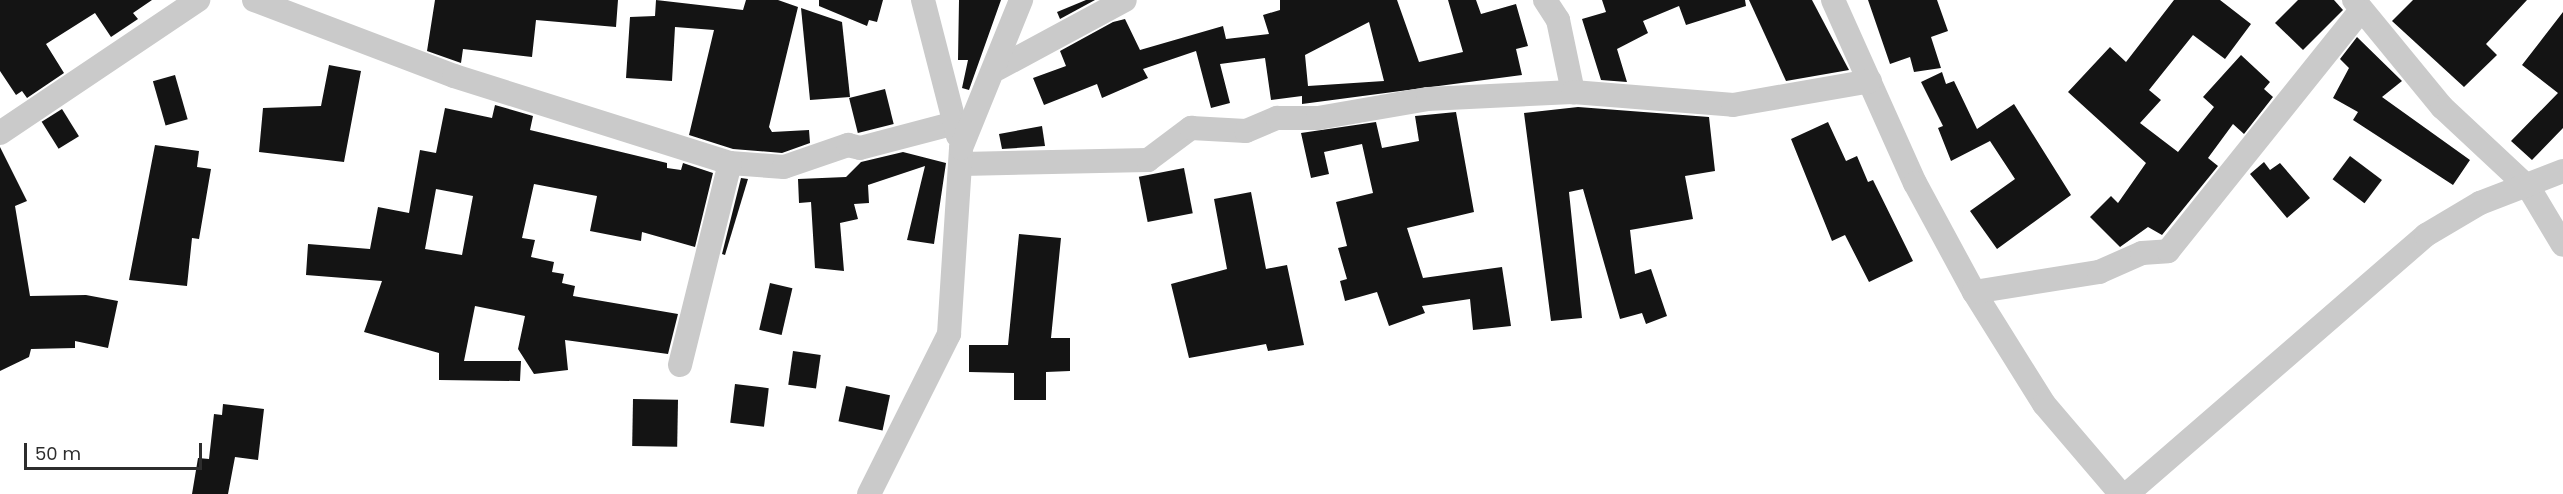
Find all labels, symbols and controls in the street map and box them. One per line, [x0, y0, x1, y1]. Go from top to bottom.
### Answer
scale bar [27, 431, 206, 469]
text: 50 m [35, 441, 81, 466]

